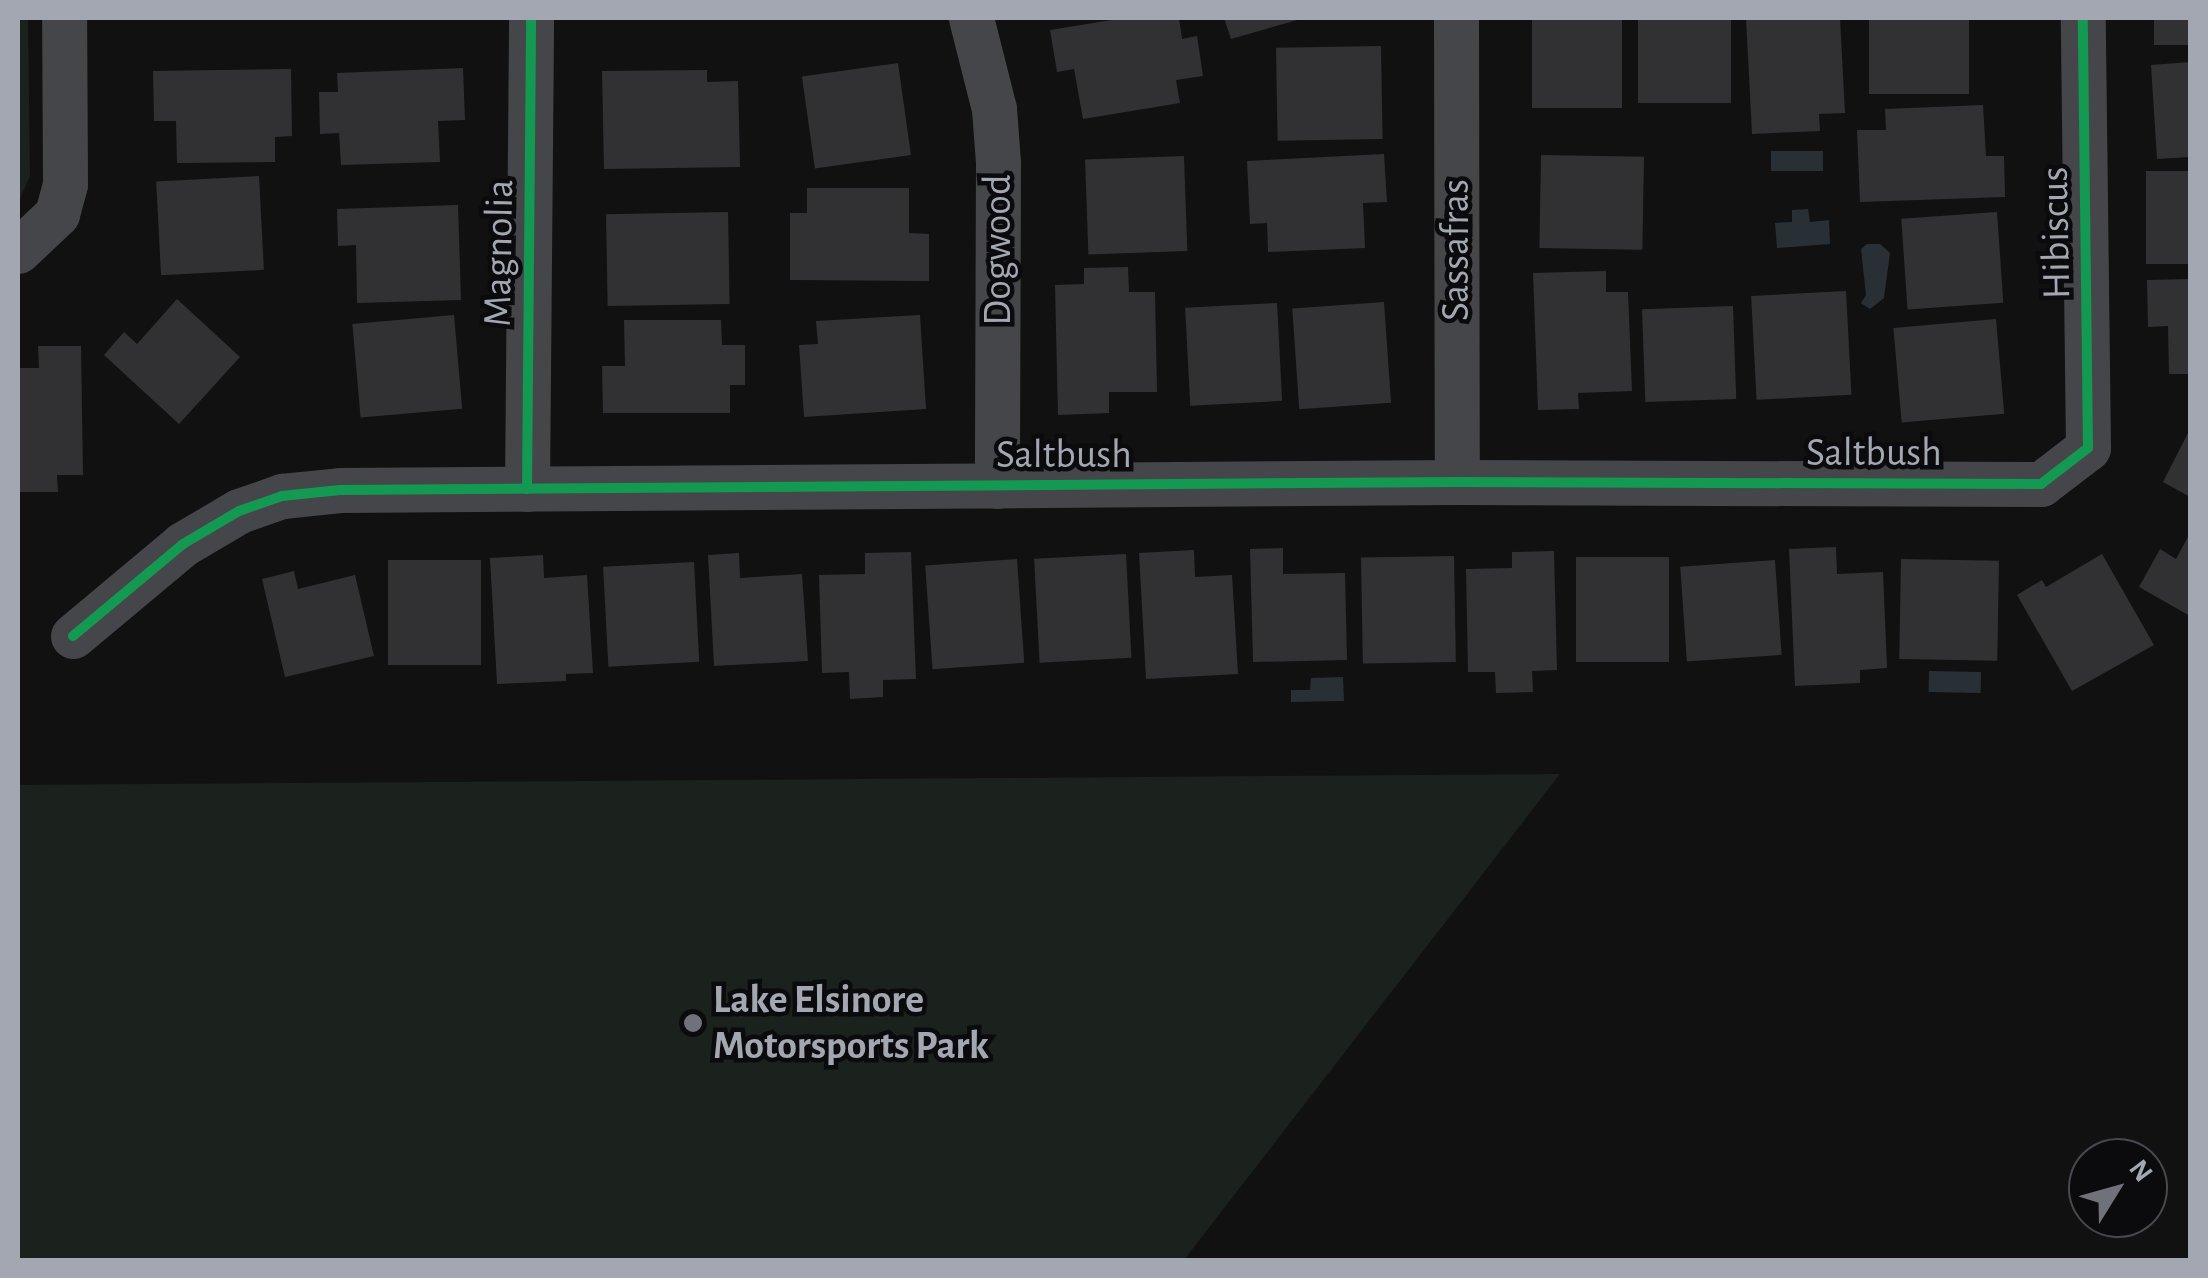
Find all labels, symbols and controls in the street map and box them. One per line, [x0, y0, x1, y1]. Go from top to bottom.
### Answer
street label: Hibiscus [2031, 166, 2081, 300]
street label: Dogwood [974, 174, 1022, 326]
street label: Magnolia [474, 179, 524, 327]
street label: Sassafras [1432, 179, 1480, 321]
street label: Saltbush [1806, 429, 1942, 477]
street label: Saltbush [996, 431, 1132, 479]
place label: Lake Elsinore Motorsports Park [713, 976, 989, 1070]
marker: Lake Elsinore Motorsports Park [682, 1012, 704, 1034]
north arrow [2068, 1138, 2168, 1238]
text: N [2123, 1155, 2157, 1187]

